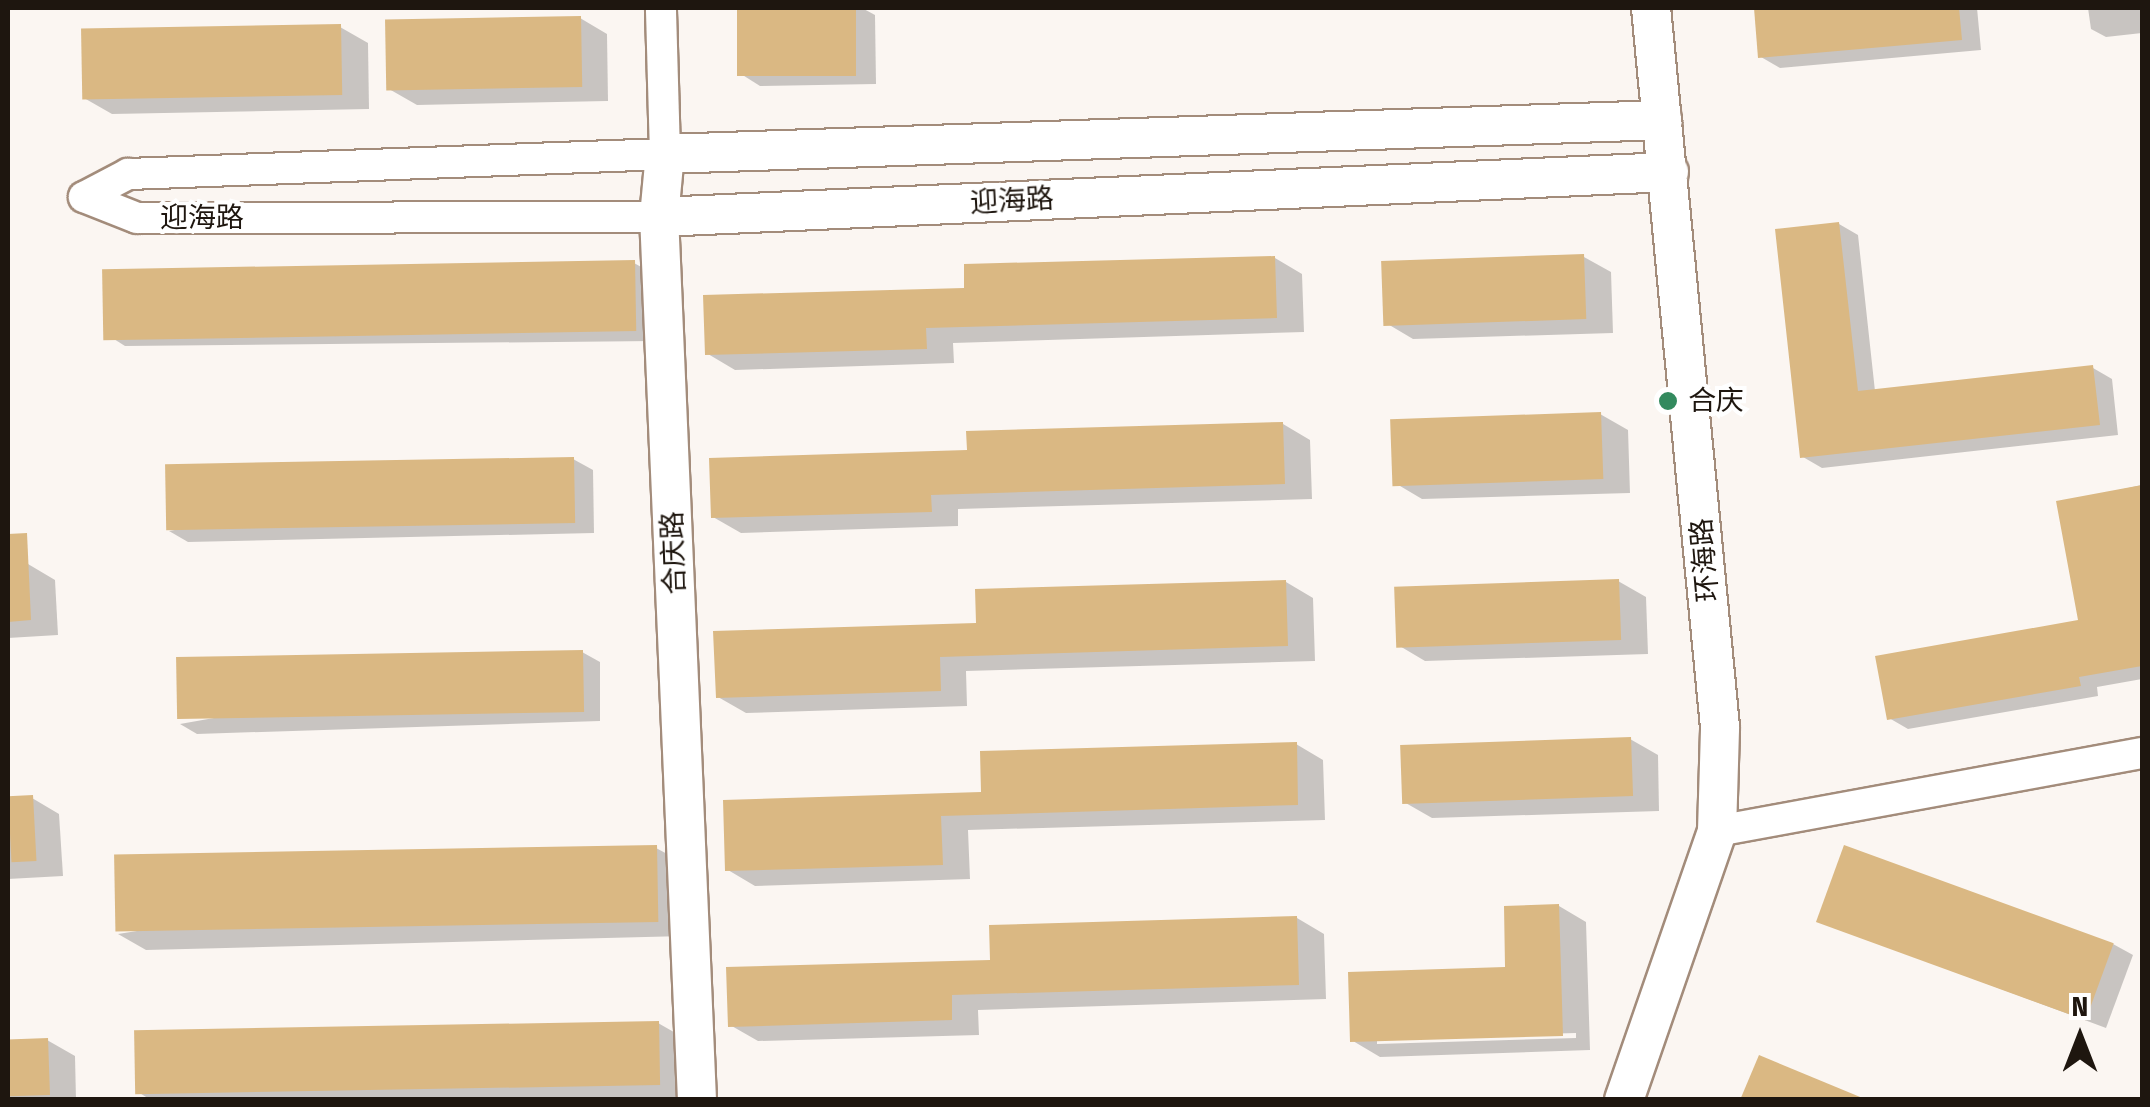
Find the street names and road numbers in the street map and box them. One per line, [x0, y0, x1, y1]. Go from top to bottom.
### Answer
street label: 迎海路 [969, 182, 1055, 220]
street label: 迎海路 [160, 201, 244, 235]
street label: 合庆路 [656, 510, 692, 596]
street label: 环海路 [1685, 517, 1725, 603]

